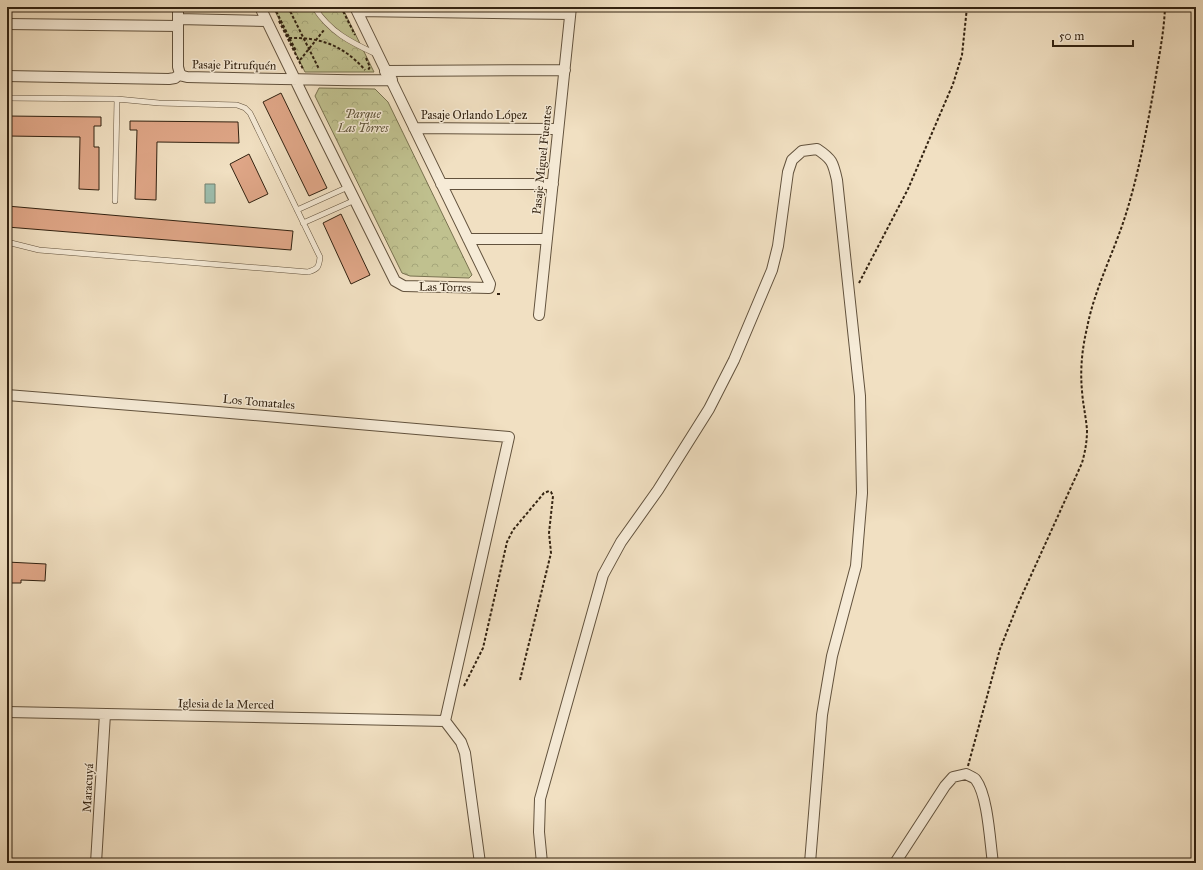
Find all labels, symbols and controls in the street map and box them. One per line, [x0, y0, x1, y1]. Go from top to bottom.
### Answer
scale bar [1053, 22, 1133, 48]
text: 50 m [1059, 29, 1084, 43]
street label: Pasaje Pitrufquén [192, 57, 277, 74]
street label: Pasaje Miguel Fuentes [529, 105, 556, 215]
park label: Parque Las Torres [337, 107, 389, 135]
street label: Pasaje Orlando López [421, 108, 528, 122]
street label: Las Torres [419, 280, 471, 294]
street label: Los Tomatales [222, 392, 296, 412]
street label: Iglesia de la Merced [178, 696, 274, 713]
street label: Maracuyá [80, 762, 96, 813]

